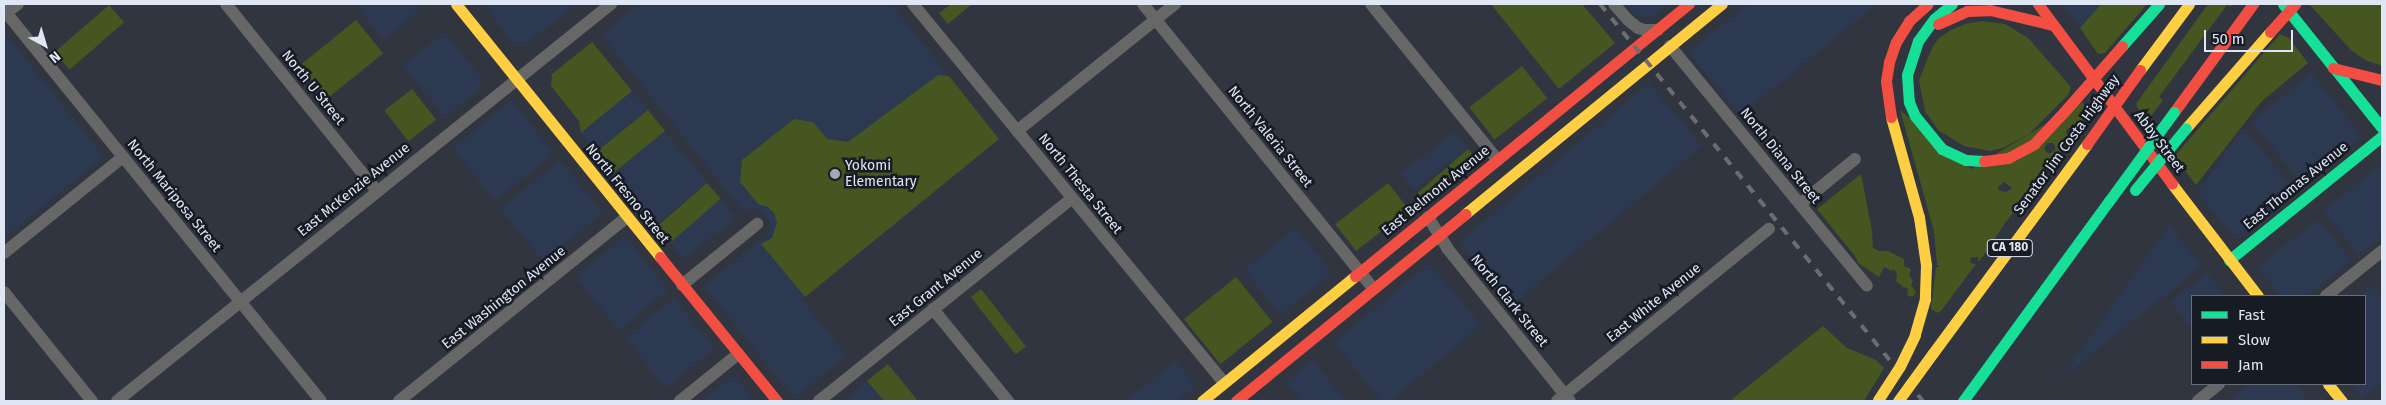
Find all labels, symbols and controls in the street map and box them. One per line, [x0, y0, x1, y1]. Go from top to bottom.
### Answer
north arrow [20, 20, 70, 70]
scale bar [2206, 20, 2295, 52]
text: 50 m [2212, 30, 2245, 48]
street label: North U Street [278, 47, 348, 129]
text: N [46, 48, 64, 67]
street label: Senator Jim Costa Highway [2011, 72, 2123, 218]
street label: North Valeria Street [1224, 83, 1316, 191]
street label: North Diana Street [1736, 105, 1824, 207]
street label: Abby Street [2130, 108, 2188, 176]
street label: North Thesta Street [1034, 131, 1126, 237]
street label: North Mariposa Street [123, 136, 225, 256]
street label: East Thomas Avenue [2240, 139, 2352, 233]
street label: East McKenzie Avenue [295, 140, 413, 240]
street label: North Fresno Street [582, 141, 672, 247]
street label: East Belmont Avenue [1379, 142, 1493, 240]
place label: Yokomi Elementary [845, 158, 917, 190]
marker: Yokomi Elementary [829, 168, 841, 180]
road number: CA 180 [1986, 238, 2034, 258]
street label: East Washington Avenue [439, 243, 569, 353]
street label: East Grant Avenue [886, 245, 986, 331]
street label: North Clark Street [1467, 252, 1551, 350]
street label: East White Avenue [1603, 260, 1705, 346]
legend [2191, 295, 2366, 385]
text: Fast [2238, 306, 2265, 324]
text: Slow [2238, 331, 2270, 349]
text: Jam [2238, 356, 2264, 374]

